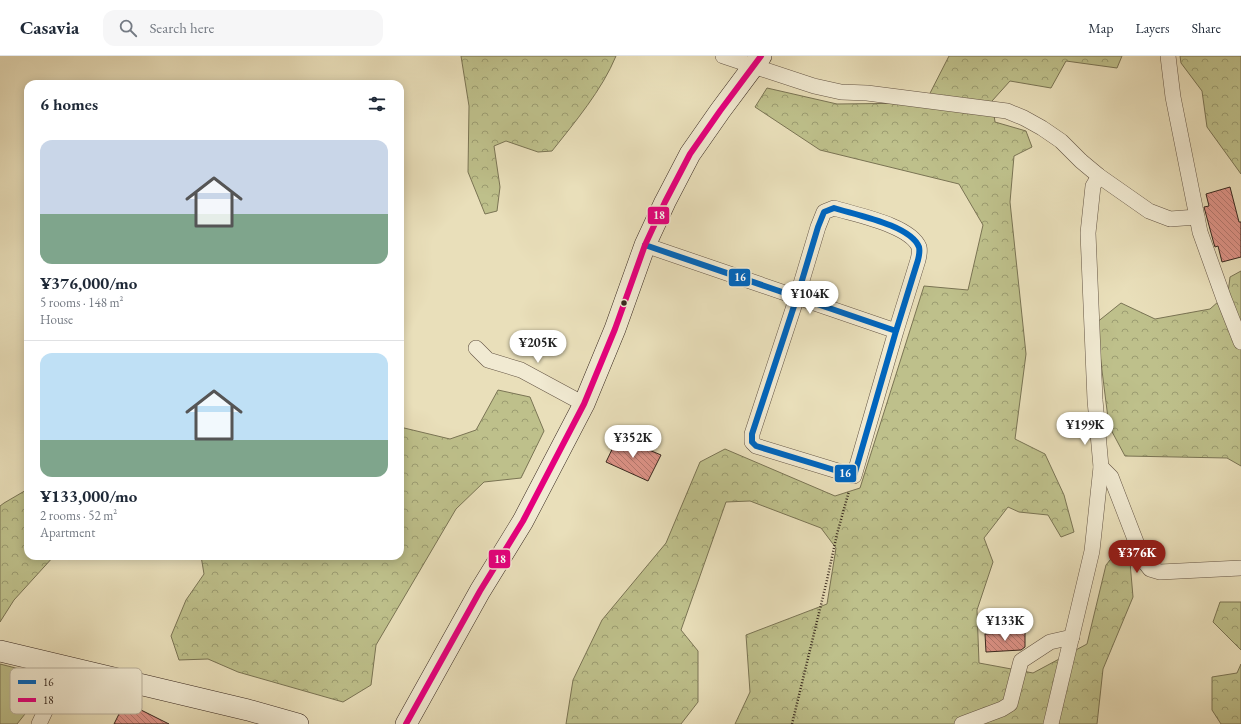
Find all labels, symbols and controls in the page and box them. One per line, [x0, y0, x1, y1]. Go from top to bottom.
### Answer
search box [103, 10, 383, 46]
text: Casavia [20, 15, 79, 40]
icon: search [117, 17, 139, 39]
text: Search here [149, 18, 214, 37]
text: Map [1088, 19, 1113, 37]
text: Layers [1135, 19, 1170, 37]
text: Share [1192, 19, 1221, 37]
text: 6 homes [40, 93, 98, 115]
icon: filters [366, 93, 388, 115]
icon: home [178, 166, 250, 238]
line badge: 18 [647, 206, 670, 225]
text: 18 [653, 208, 665, 222]
line badge: 16 [728, 268, 751, 287]
text: 16 [734, 270, 746, 284]
text: ¥376,000/mo [40, 272, 137, 294]
pin: ¥104K [782, 281, 838, 315]
text: ¥104K [790, 285, 830, 302]
text: 5 rooms · 148 m² [40, 294, 124, 311]
unlabelled marker [619, 298, 629, 308]
text: House [40, 311, 73, 328]
pin: ¥205K [510, 330, 566, 364]
text: ¥205K [518, 334, 558, 351]
icon: home [178, 379, 250, 451]
pin: ¥199K [1057, 412, 1113, 446]
text: ¥199K [1065, 416, 1105, 433]
pin: ¥352K [605, 425, 661, 459]
text: ¥352K [613, 429, 653, 446]
line badge: 16 [834, 464, 857, 483]
text: 16 [839, 466, 851, 480]
text: ¥133,000/mo [40, 485, 137, 507]
text: 2 rooms · 52 m² [40, 507, 117, 524]
text: Apartment [40, 524, 95, 541]
pin: ¥376K [1109, 540, 1165, 574]
text: ¥376K [1117, 544, 1157, 561]
line badge: 18 [488, 549, 511, 569]
text: 18 [494, 552, 506, 566]
pin: ¥133K [977, 608, 1033, 642]
text: ¥133K [985, 612, 1025, 629]
legend [10, 668, 142, 714]
text: 16 [43, 675, 54, 689]
text: 18 [43, 693, 54, 707]

